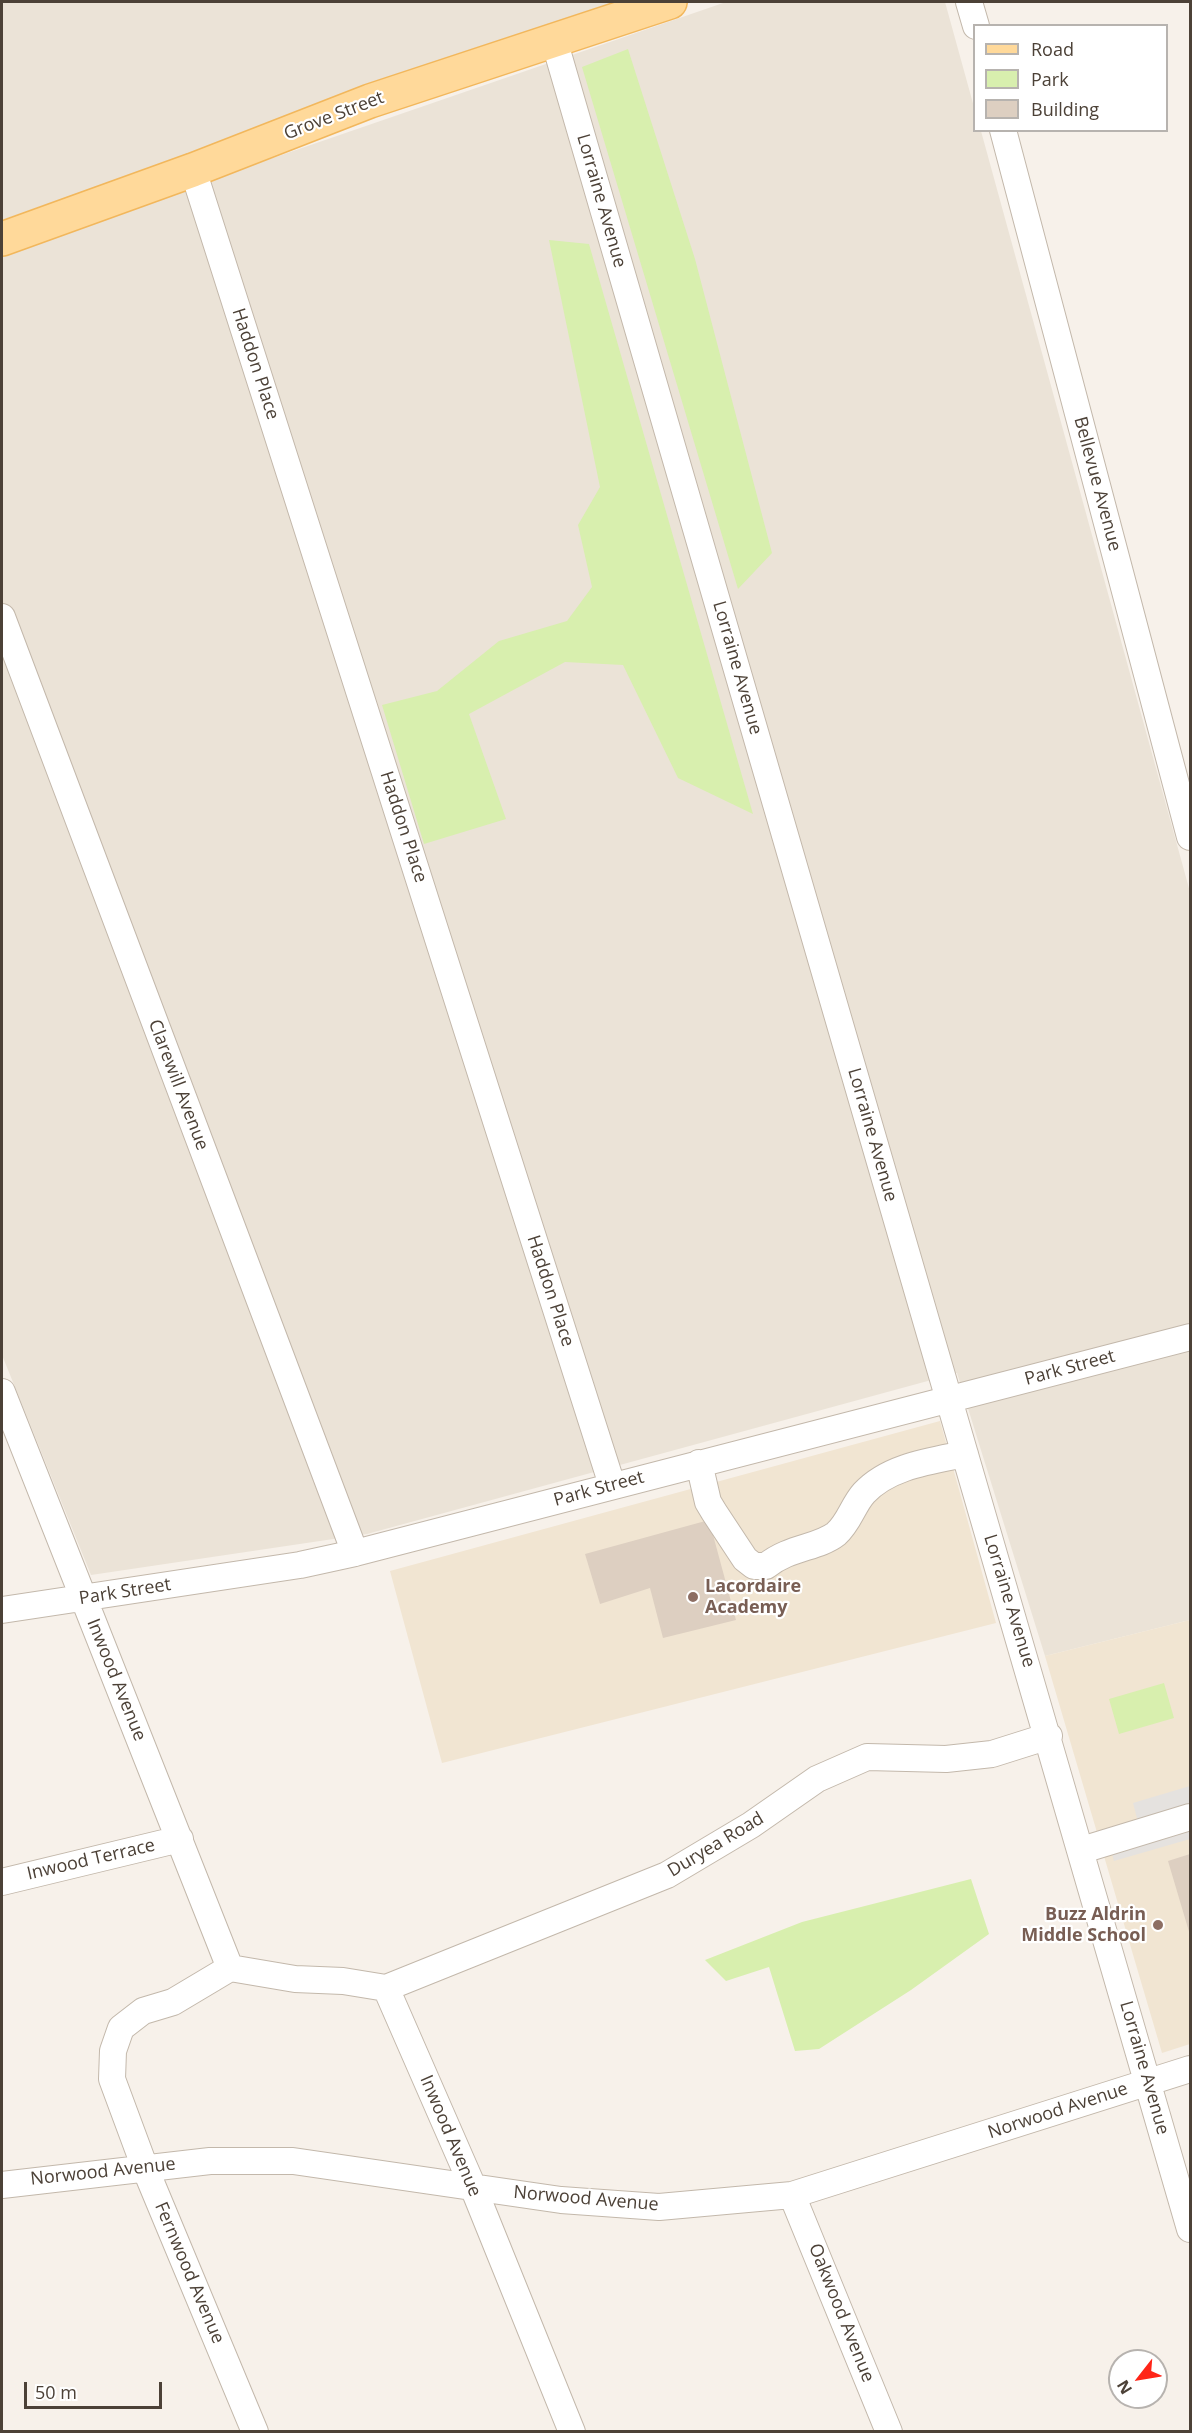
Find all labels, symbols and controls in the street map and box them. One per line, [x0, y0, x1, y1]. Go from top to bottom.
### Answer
legend [973, 24, 1168, 132]
text: Road [1031, 37, 1074, 61]
text: Park [1031, 67, 1069, 91]
street label: Grove Street [281, 87, 387, 145]
text: Building [1031, 97, 1099, 121]
street label: Lorraine Avenue [572, 132, 630, 270]
street label: Haddon Place [227, 306, 283, 422]
street label: Bellevue Avenue [1069, 414, 1125, 554]
street label: Lorraine Avenue [708, 599, 766, 737]
street label: Haddon Place [375, 769, 431, 885]
street label: Clarewill Avenue [143, 1017, 213, 1153]
street label: Lorraine Avenue [843, 1066, 901, 1204]
street label: Haddon Place [522, 1233, 578, 1349]
street label: Park Street [1022, 1346, 1118, 1390]
street label: Park Street [551, 1467, 647, 1511]
street label: Lorraine Avenue [979, 1532, 1039, 1670]
street label: Park Street [78, 1574, 172, 1610]
place label: Lacordaire Academy [705, 1576, 801, 1618]
marker: Lacordaire Academy [686, 1590, 700, 1604]
street label: Inwood Avenue [82, 1616, 150, 1744]
street label: Duryea Road [664, 1808, 768, 1882]
street label: Inwood Terrace [25, 1835, 157, 1885]
place label: Buzz Aldrin Middle School [1021, 1904, 1146, 1946]
marker: Buzz Aldrin Middle School [1151, 1918, 1165, 1932]
street label: Lorraine Avenue [1115, 1999, 1173, 2137]
street label: Inwood Avenue [415, 2072, 485, 2200]
street label: Norwood Avenue [985, 2078, 1131, 2144]
street label: Norwood Avenue [29, 2154, 177, 2190]
street label: Norwood Avenue [512, 2182, 660, 2216]
street label: Fernwood Avenue [149, 2199, 229, 2347]
street label: Oakwood Avenue [803, 2241, 879, 2385]
north arrow [1108, 2349, 1168, 2409]
scale bar [27, 2370, 165, 2408]
text: N [1112, 2376, 1137, 2398]
text: 50 m [35, 2380, 77, 2404]

